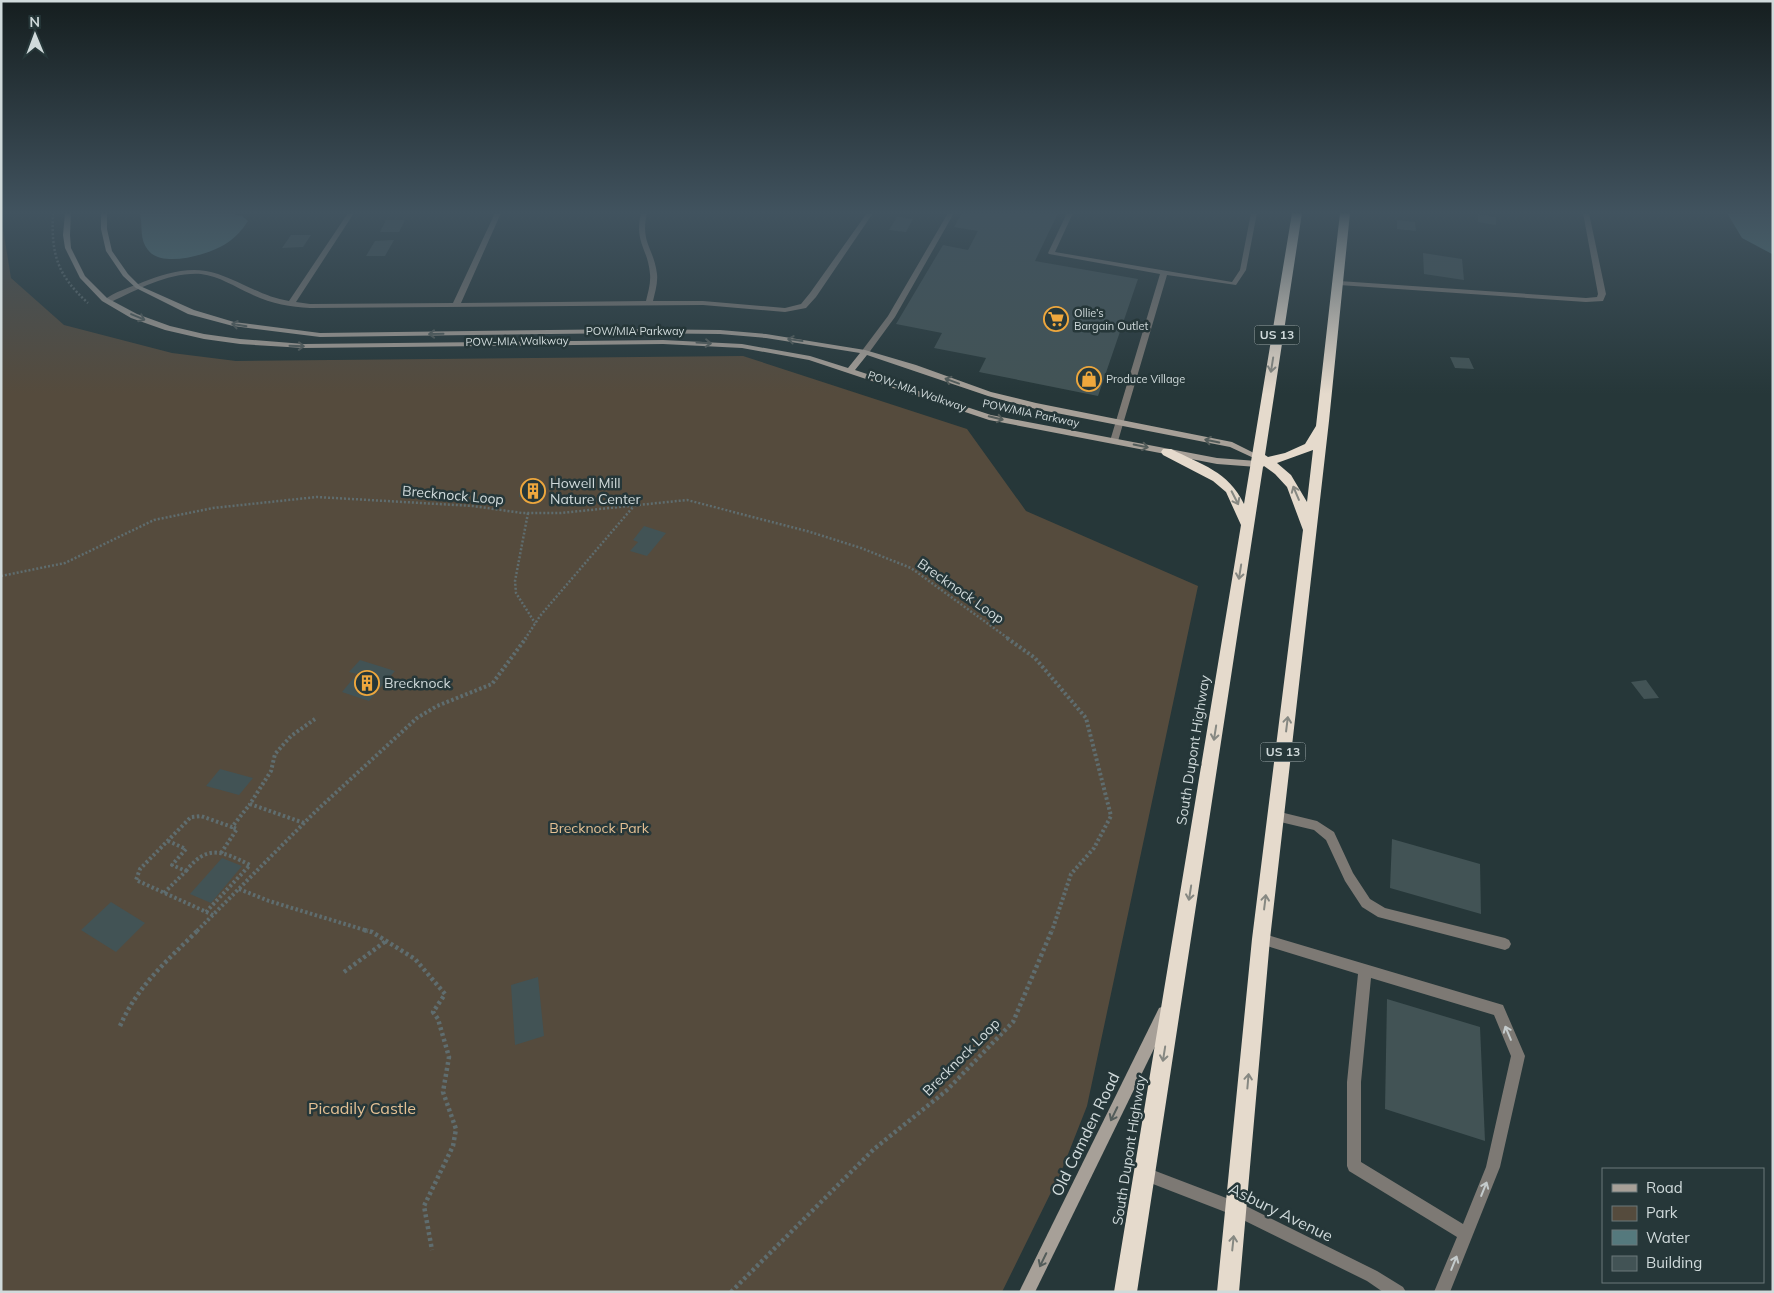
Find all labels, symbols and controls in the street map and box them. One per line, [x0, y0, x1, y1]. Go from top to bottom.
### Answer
north arrow [10, 10, 60, 60]
text: N [29, 13, 40, 31]
supermarket icon: Ollie’s Bargain Outlet [1043, 306, 1069, 332]
place label: Ollie’s Bargain Outlet [1074, 306, 1148, 333]
one-way arrow [130, 312, 145, 322]
one-way arrow [232, 319, 248, 329]
street label: POW/MIA Parkway [586, 324, 684, 338]
road number: US 13 [1254, 326, 1300, 344]
one-way arrow [429, 329, 445, 339]
street label: POW-MIA Walkway [465, 333, 569, 349]
one-way arrow [788, 334, 804, 344]
one-way arrow [696, 338, 712, 347]
one-way arrow [288, 341, 305, 351]
one-way arrow [1267, 357, 1277, 373]
shop icon: Produce Village [1076, 366, 1102, 392]
street label: POW-MIA Walkway [866, 368, 968, 414]
place label: Produce Village [1106, 372, 1185, 386]
one-way arrow [945, 376, 960, 385]
street label: POW/MIA Parkway [981, 396, 1081, 430]
one-way arrow [987, 414, 1003, 423]
one-way arrow [1205, 436, 1221, 445]
one-way arrow [1132, 442, 1148, 452]
place label: Howell Mill Nature Center [550, 474, 641, 508]
building icon: Howell Mill Nature Center [520, 478, 546, 504]
street label: Brecknock Loop [401, 482, 505, 508]
one-way arrow [1291, 486, 1301, 501]
one-way arrow [1230, 491, 1240, 506]
street label: Brecknock Loop [914, 554, 1008, 628]
one-way arrow [1234, 564, 1244, 580]
building icon: Brecknock [354, 670, 380, 696]
street label: South Dupont Highway [1172, 673, 1214, 826]
place label: Brecknock [384, 674, 451, 692]
one-way arrow [1282, 716, 1292, 732]
one-way arrow [1209, 725, 1219, 741]
road number: US 13 [1260, 742, 1306, 762]
park label: Brecknock Park [549, 819, 650, 837]
one-way arrow [1184, 885, 1194, 901]
one-way arrow [1260, 895, 1270, 911]
street label: Brecknock Loop [918, 1014, 1004, 1100]
one-way arrow [1503, 1026, 1513, 1041]
one-way arrow [1159, 1046, 1169, 1062]
street label: Old Camden Road [1046, 1069, 1124, 1199]
street label: South Dupont Highway [1108, 1073, 1150, 1226]
one-way arrow [1243, 1074, 1253, 1090]
park label: Picadily Castle [308, 1098, 416, 1118]
one-way arrow [1109, 1106, 1119, 1121]
legend [1602, 1168, 1764, 1283]
street label: Asbury Avenue [1226, 1178, 1336, 1246]
text: Road [1646, 1178, 1683, 1197]
one-way arrow [1480, 1182, 1489, 1197]
text: Park [1646, 1203, 1678, 1222]
text: Water [1646, 1228, 1690, 1247]
one-way arrow [1228, 1236, 1238, 1252]
one-way arrow [1038, 1252, 1047, 1267]
text: Building [1646, 1253, 1702, 1272]
one-way arrow [1450, 1256, 1459, 1271]

